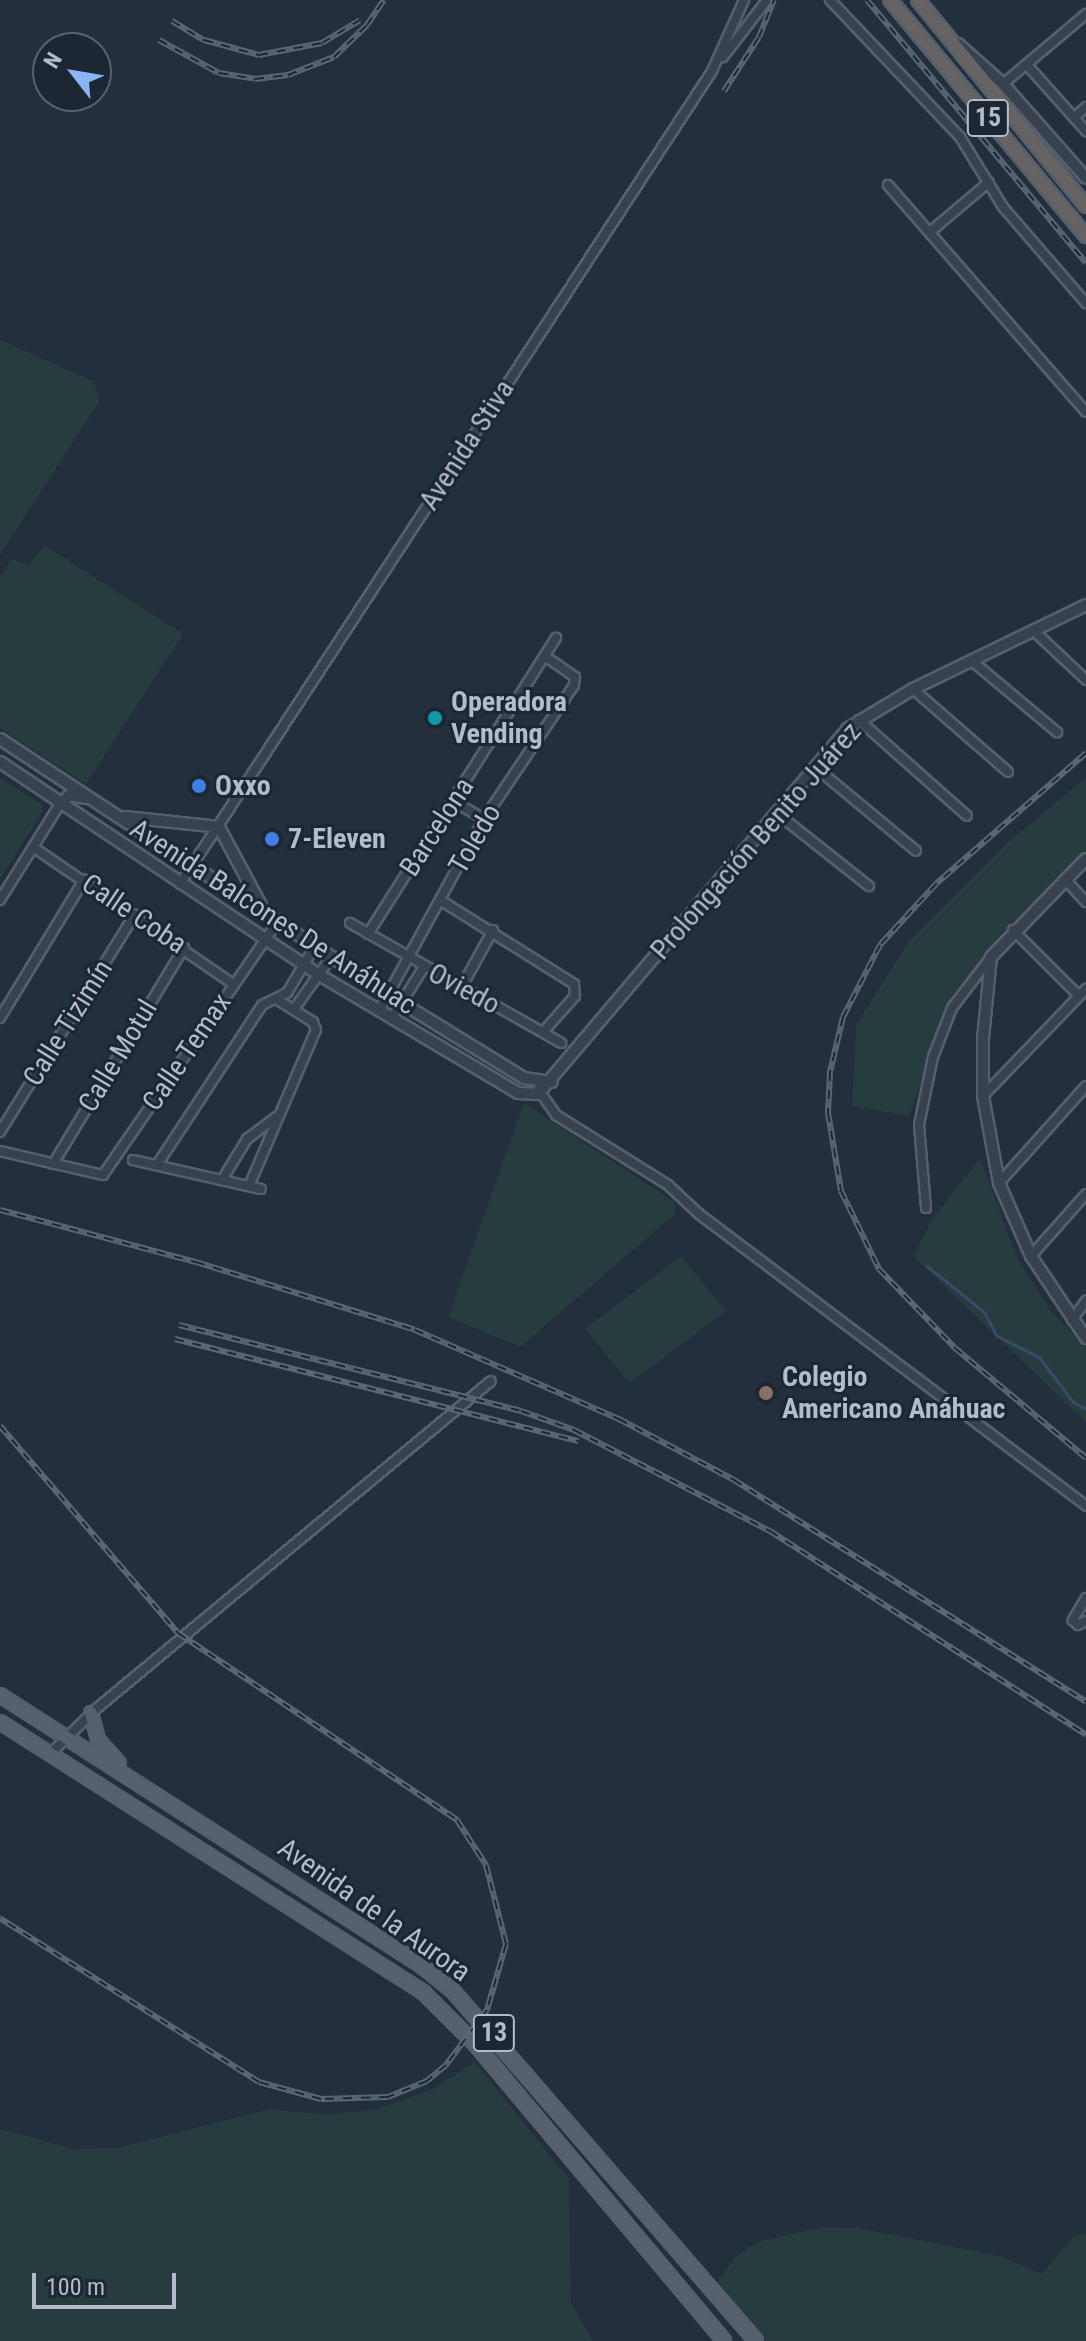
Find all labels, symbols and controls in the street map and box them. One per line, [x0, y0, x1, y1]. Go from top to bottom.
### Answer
north arrow [32, 32, 112, 112]
text: N [39, 48, 67, 73]
road number: 15 [966, 96, 1010, 140]
street label: Avenida Stiva [412, 374, 522, 516]
place label: Operadora Vending [451, 685, 567, 751]
marker: Operadora Vending [426, 709, 444, 727]
street label: Prolongación Benito Juárez [644, 715, 868, 967]
place label: Oxxo [215, 769, 271, 803]
street label: Barcelona [393, 772, 481, 882]
marker: Oxxo [190, 777, 208, 795]
street label: Toledo [442, 798, 508, 880]
street label: Avenida Balcones De Anáhuac [124, 812, 422, 1022]
place label: 7-Eleven [288, 822, 386, 856]
marker: 7-Eleven [263, 830, 281, 848]
street label: Calle Coba [75, 867, 193, 961]
street label: Calle Tizimín [16, 954, 120, 1092]
street label: Oviedo [422, 956, 506, 1022]
street label: Calle Temax [135, 987, 239, 1117]
street label: Calle Motul [71, 994, 165, 1118]
place label: Colegio Americano Anáhuac [782, 1360, 1005, 1426]
marker: Colegio Americano Anáhuac [757, 1384, 775, 1402]
street label: Avenida de la Aurora [271, 1831, 477, 1989]
road number: 13 [472, 2011, 516, 2055]
scale bar [36, 2257, 180, 2307]
text: 100 m [46, 2273, 105, 2301]

